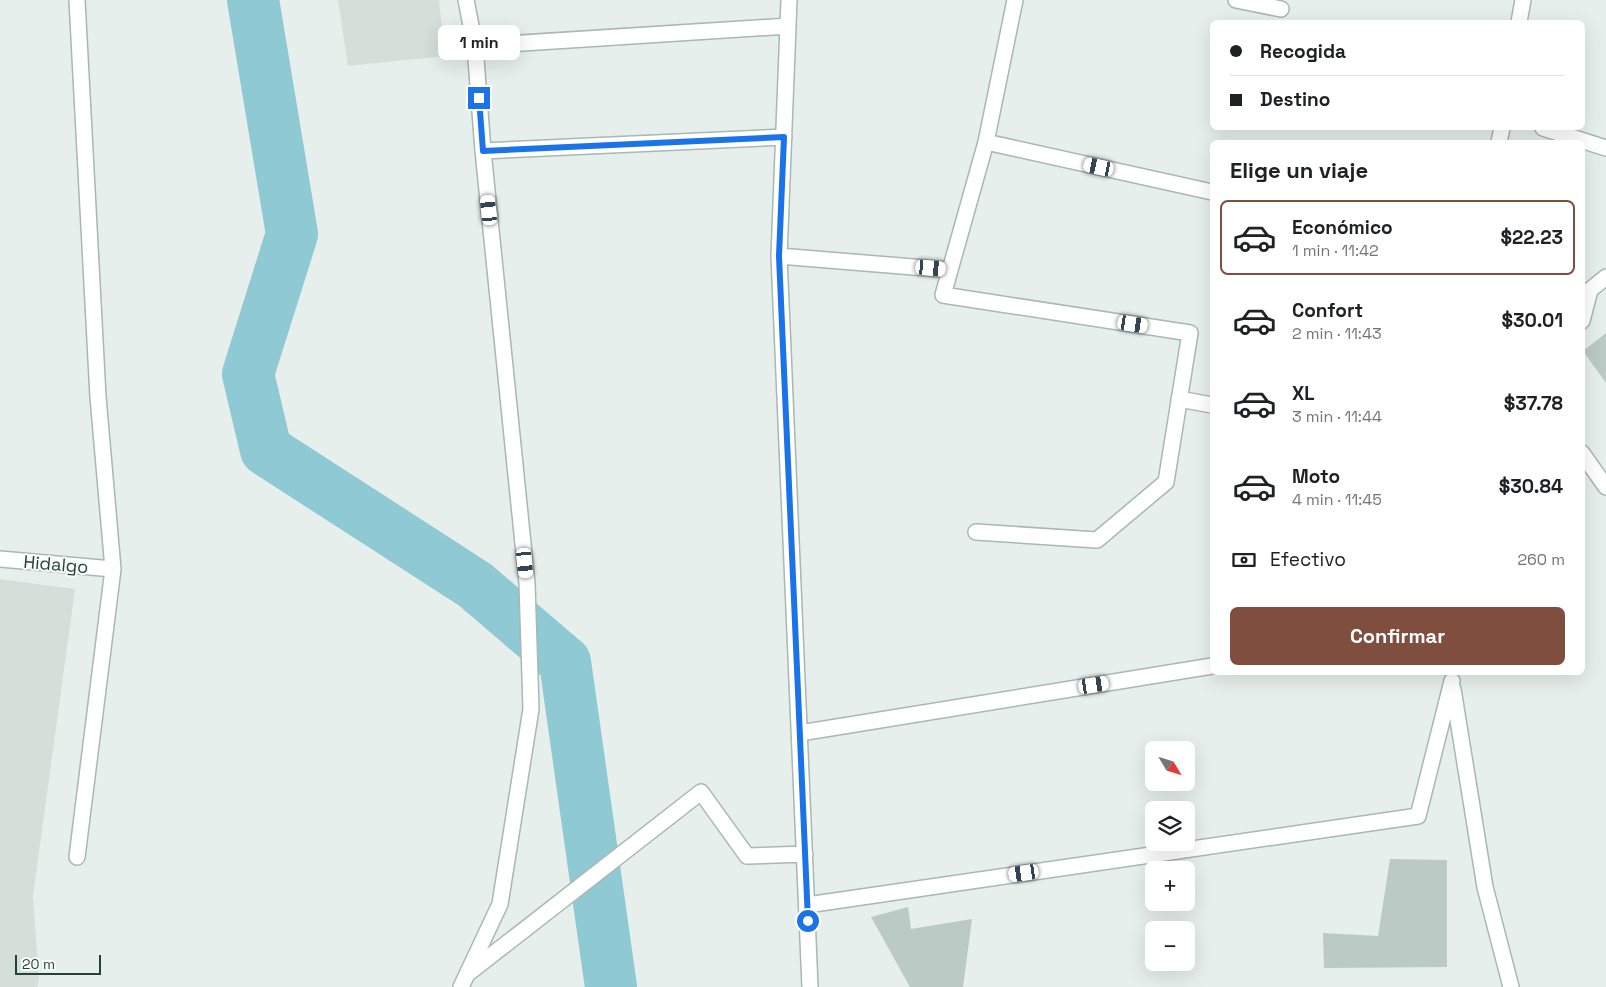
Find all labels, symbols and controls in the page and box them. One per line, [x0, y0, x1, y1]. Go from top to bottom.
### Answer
callout: 1 min [438, 26, 520, 61]
text: 1 min [459, 32, 499, 53]
text: Recogida [1260, 39, 1346, 64]
route end [468, 87, 490, 109]
text: Destino [1260, 87, 1330, 112]
text: Elige un viaje [1230, 156, 1368, 184]
car [1082, 157, 1115, 177]
car [479, 194, 498, 226]
icon: car [1232, 215, 1277, 260]
text: Económico [1292, 215, 1393, 240]
text: $22.23 [1500, 225, 1563, 250]
text: 1 min · 11:42 [1292, 240, 1379, 261]
car [915, 259, 946, 277]
icon: car [1232, 298, 1277, 343]
text: Confort [1292, 298, 1363, 323]
text: $30.01 [1502, 308, 1563, 333]
car [1117, 314, 1148, 334]
text: 2 min · 11:43 [1292, 323, 1382, 344]
icon: car [1232, 381, 1277, 426]
text: XL [1292, 381, 1315, 406]
text: $37.78 [1504, 391, 1563, 416]
text: 3 min · 11:44 [1292, 406, 1382, 427]
icon: car [1232, 464, 1277, 509]
text: Moto [1292, 464, 1340, 489]
text: $30.84 [1499, 474, 1563, 499]
text: 4 min · 11:45 [1292, 489, 1382, 510]
icon: cash [1230, 546, 1258, 574]
car [515, 547, 534, 579]
text: Efectivo [1270, 547, 1346, 572]
text: 260 m [1517, 549, 1565, 570]
street label: Hidalgo [22, 550, 90, 578]
button: Confirmar [1230, 607, 1565, 665]
car [1078, 675, 1109, 695]
north arrow [1145, 741, 1195, 791]
map controls [1145, 741, 1195, 971]
button: layers [1145, 801, 1195, 851]
button: + [1145, 861, 1195, 911]
car [1008, 863, 1039, 883]
route start [797, 910, 819, 932]
button: − [1145, 921, 1195, 971]
scale bar [15, 952, 101, 975]
text: 20 m [22, 955, 55, 973]

